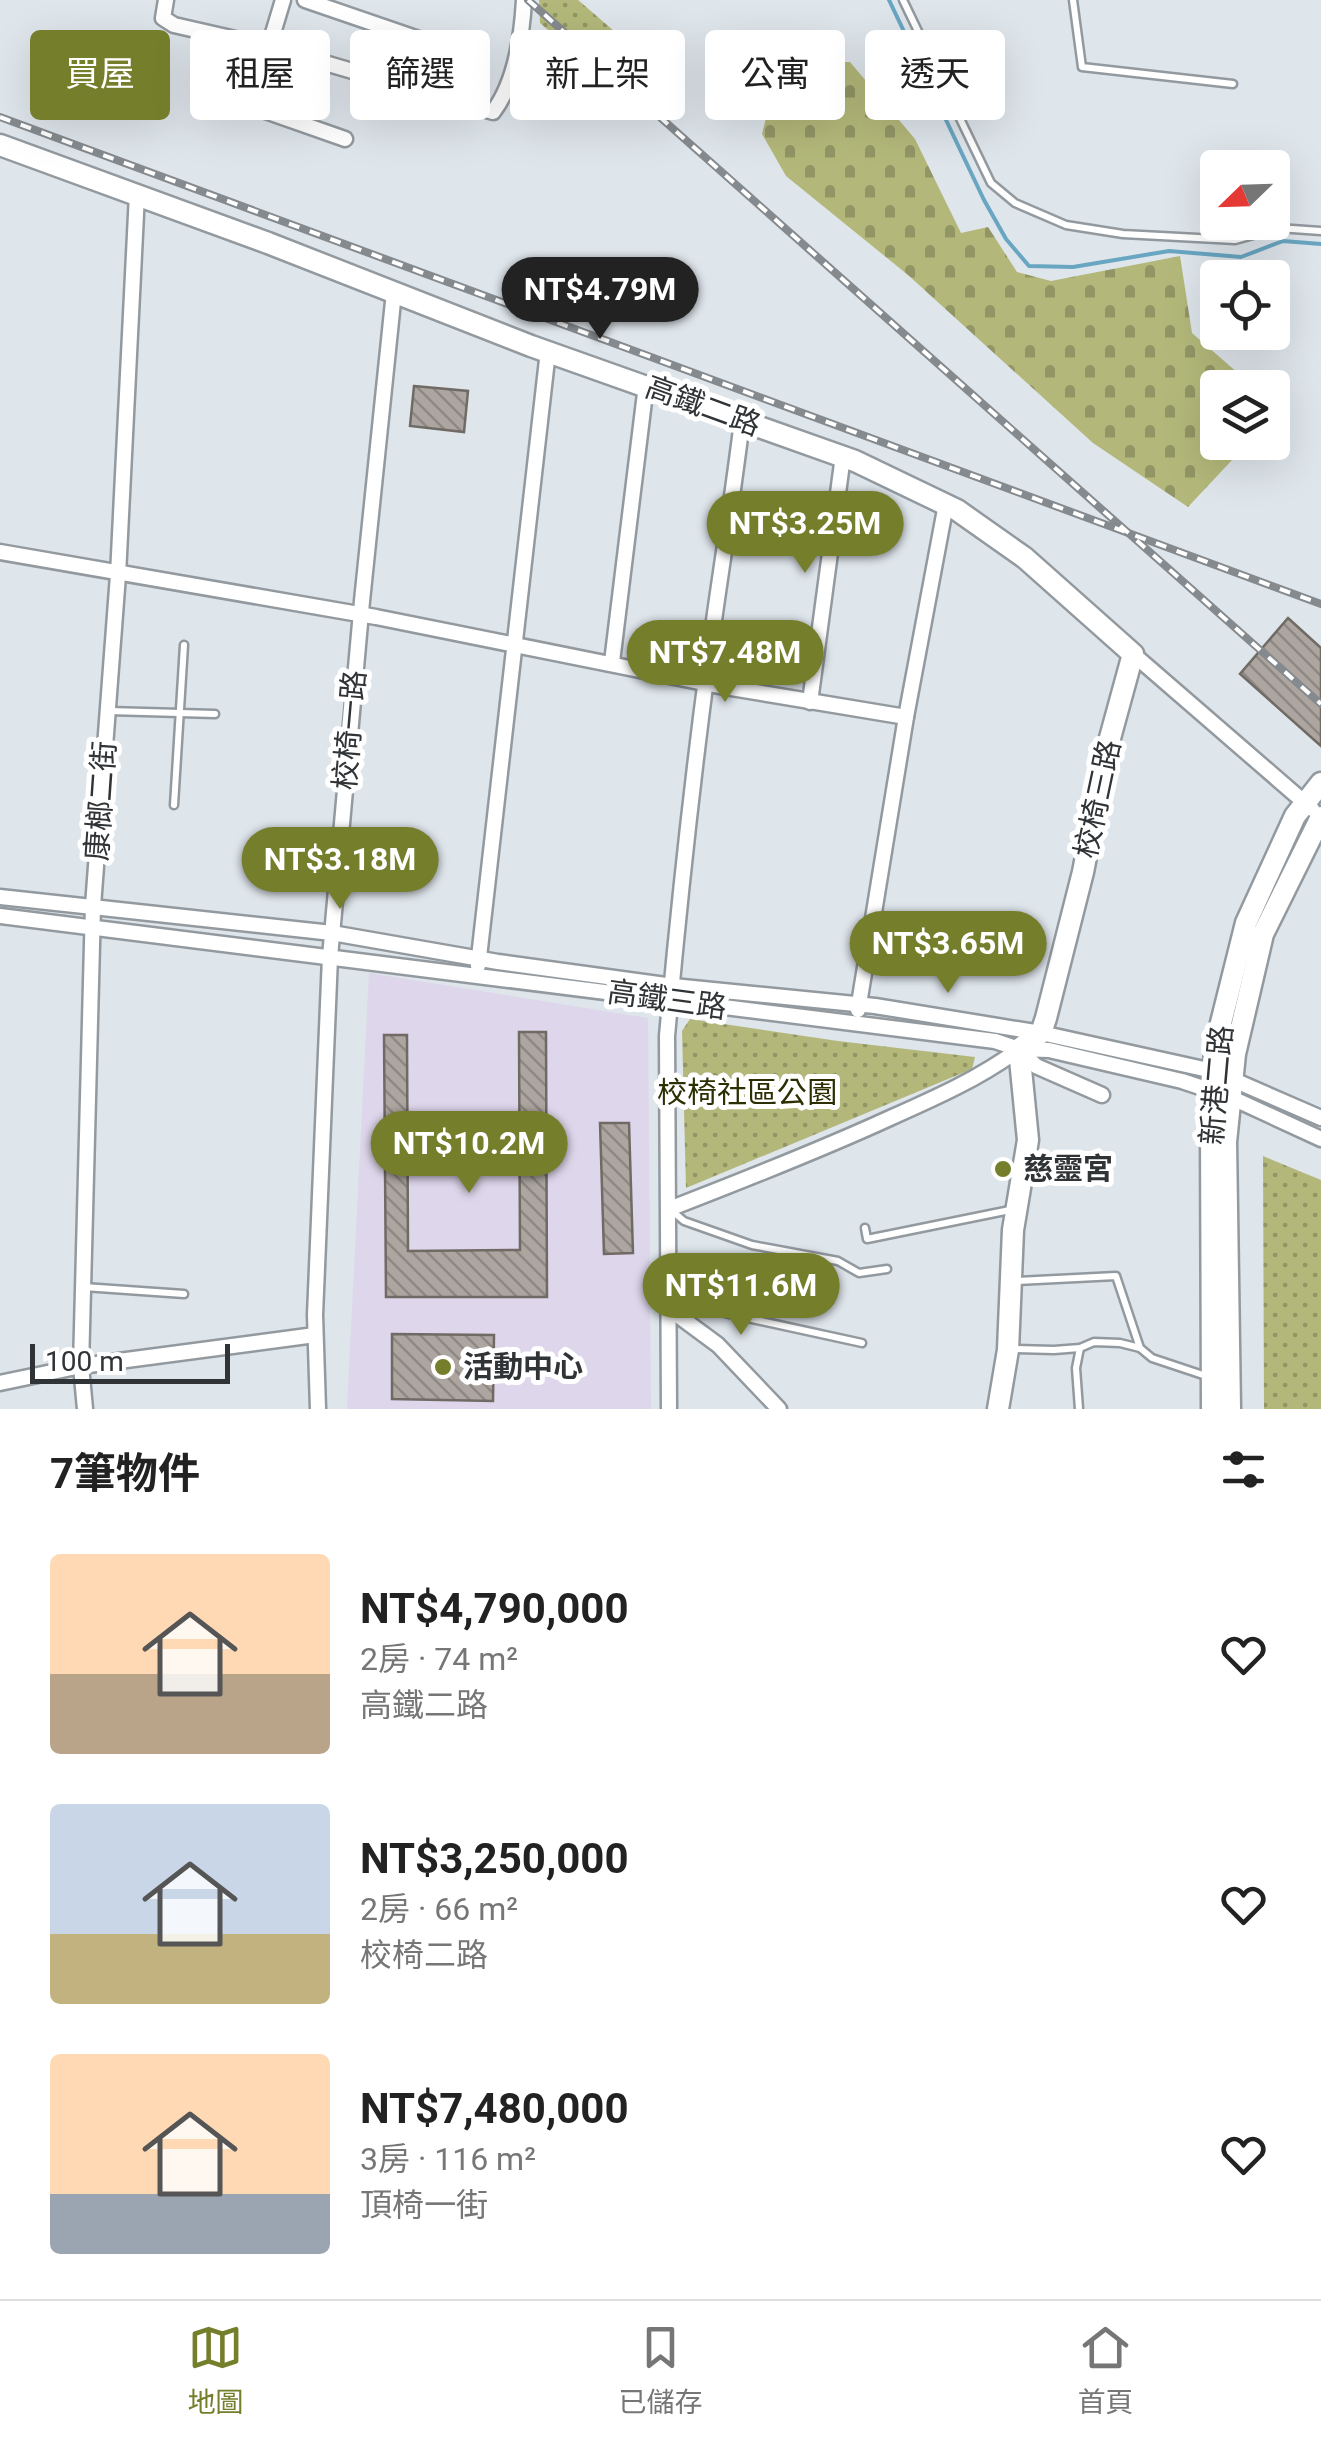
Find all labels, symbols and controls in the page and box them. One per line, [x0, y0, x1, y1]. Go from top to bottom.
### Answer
chip: 買屋 [30, 30, 170, 120]
chip: 租屋 [190, 30, 330, 120]
chip: 篩選 [350, 30, 490, 120]
chip: 新上架 [510, 30, 685, 120]
chip: 公寓 [705, 30, 845, 120]
chip: 透天 [865, 30, 1005, 120]
north arrow [1200, 150, 1290, 240]
map controls [1200, 150, 1290, 460]
pin: NT$4.79M [497, 257, 703, 342]
button: locate [1200, 260, 1290, 350]
text: NT$4.79M [524, 270, 676, 308]
street label: 高鐵二路 [641, 369, 766, 442]
button: layers [1200, 370, 1290, 460]
pin: NT$3.25M [702, 491, 908, 576]
text: NT$3.25M [729, 504, 881, 542]
pin: NT$7.48M [622, 620, 828, 705]
text: NT$7.48M [649, 633, 801, 671]
street label: 校椅一路 [327, 669, 372, 791]
street label: 校椅三路 [1068, 737, 1127, 861]
street label: 康榔二街 [79, 740, 122, 862]
pin: NT$3.18M [237, 827, 443, 912]
text: NT$3.18M [264, 840, 416, 878]
pin: NT$3.65M [845, 911, 1051, 996]
text: NT$3.65M [872, 924, 1024, 962]
street label: 高鐵三路 [605, 974, 729, 1025]
street label: 新港二路 [1194, 1024, 1239, 1146]
park label: 校椅社區公園 [657, 1075, 837, 1110]
pin: NT$10.2M [366, 1111, 572, 1196]
text: NT$10.2M [393, 1124, 545, 1162]
place label: 慈靈宮 [1023, 1151, 1113, 1186]
marker: 慈靈宮 [992, 1158, 1014, 1180]
pin: NT$11.6M [638, 1253, 844, 1338]
text: NT$11.6M [665, 1266, 817, 1304]
scale bar [30, 1339, 230, 1384]
text: 100 m [45, 1345, 124, 1378]
place label: 活動中心 [463, 1349, 583, 1384]
marker: 活動中心 [432, 1356, 454, 1378]
icon: filters [1216, 1442, 1271, 1497]
text: 7筆物件 [50, 1449, 200, 1498]
text: NT$4,790,000 [360, 1584, 629, 1633]
icon: home [130, 1594, 250, 1714]
icon: heart [1216, 1627, 1271, 1682]
text: 2房 · 74 m² [360, 1640, 518, 1678]
text: 高鐵二路 [360, 1686, 488, 1724]
text: NT$3,250,000 [360, 1834, 629, 1883]
icon: home [130, 1844, 250, 1964]
icon: heart [1216, 1877, 1271, 1932]
text: 2房 · 66 m² [360, 1890, 518, 1928]
text: 校椅二路 [360, 1936, 488, 1974]
text: NT$7,480,000 [360, 2084, 629, 2133]
icon: home [130, 2094, 250, 2214]
icon: heart [1216, 2127, 1271, 2182]
text: 3房 · 116 m² [360, 2140, 536, 2178]
text: 頂椅一街 [360, 2186, 488, 2224]
tab: 地圖 [187, 2320, 244, 2420]
tab: 已儲存 [618, 2320, 703, 2420]
tab: 首頁 [1077, 2320, 1134, 2420]

